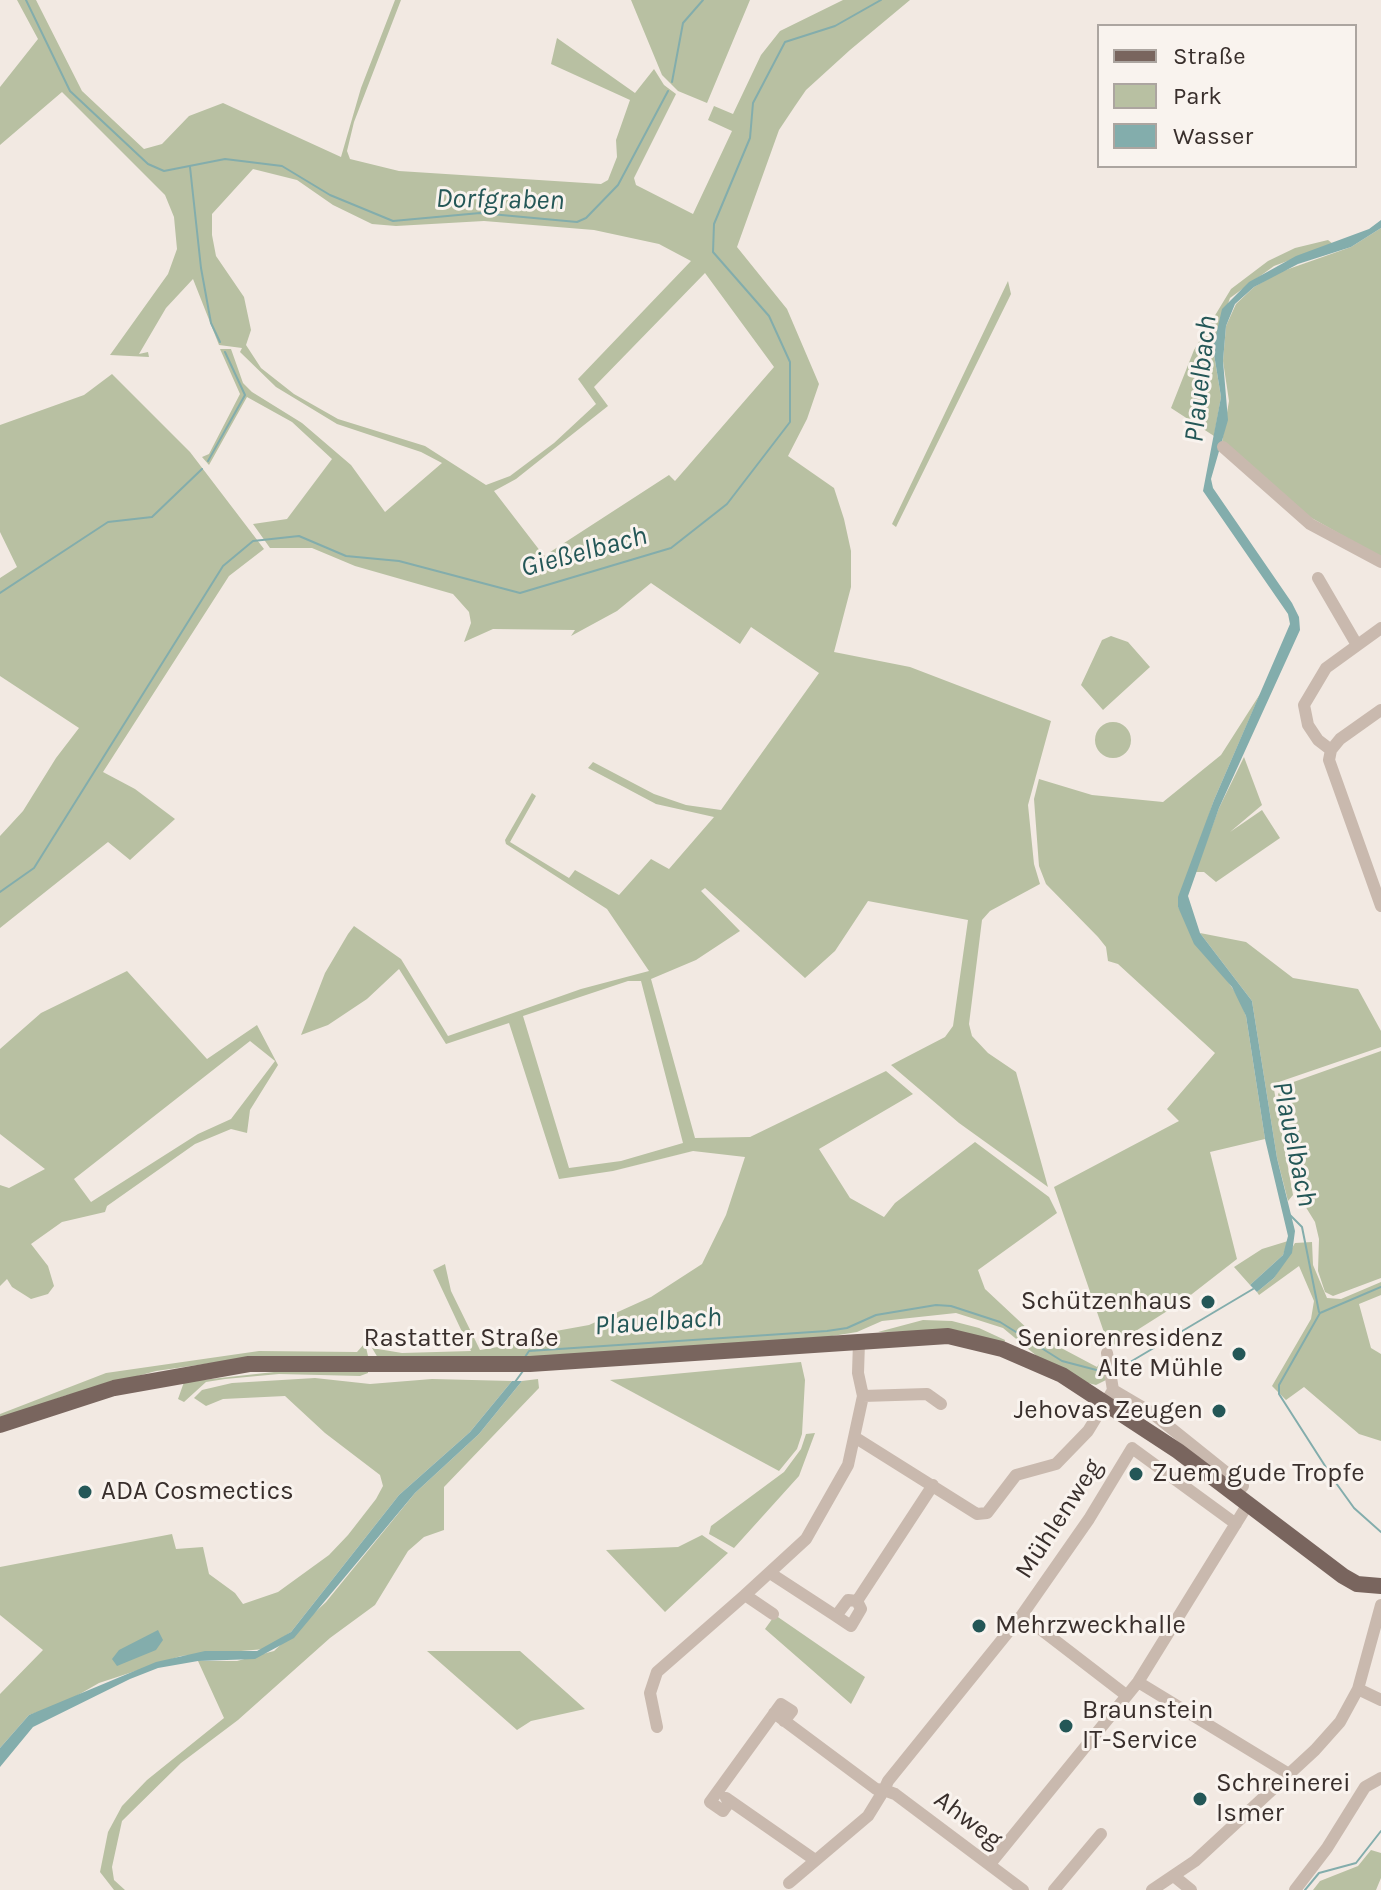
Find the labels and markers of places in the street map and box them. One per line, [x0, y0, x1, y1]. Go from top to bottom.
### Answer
place label: Schützenhaus [1021, 1286, 1192, 1318]
marker: Schützenhaus [1199, 1293, 1217, 1311]
place label: Seniorenresidenz Alte Mühle [1017, 1323, 1223, 1384]
marker: Seniorenresidenz Alte Mühle [1230, 1345, 1248, 1363]
place label: Jehovas Zeugen [1014, 1395, 1203, 1427]
marker: Jehovas Zeugen [1210, 1402, 1228, 1420]
place label: Zuem gude Tropfe [1152, 1458, 1364, 1490]
marker: Zuem gude Tropfe [1127, 1465, 1145, 1483]
place label: ADA Cosmectics [101, 1476, 294, 1508]
marker: ADA Cosmectics [76, 1483, 94, 1501]
place label: Mehrzweckhalle [995, 1610, 1186, 1642]
marker: Mehrzweckhalle [970, 1617, 988, 1635]
place label: Braunstein IT-Service [1082, 1695, 1214, 1756]
marker: Braunstein IT-Service [1057, 1717, 1075, 1735]
place label: Schreinerei Ismer [1216, 1768, 1351, 1830]
marker: Schreinerei Ismer [1191, 1790, 1209, 1808]

